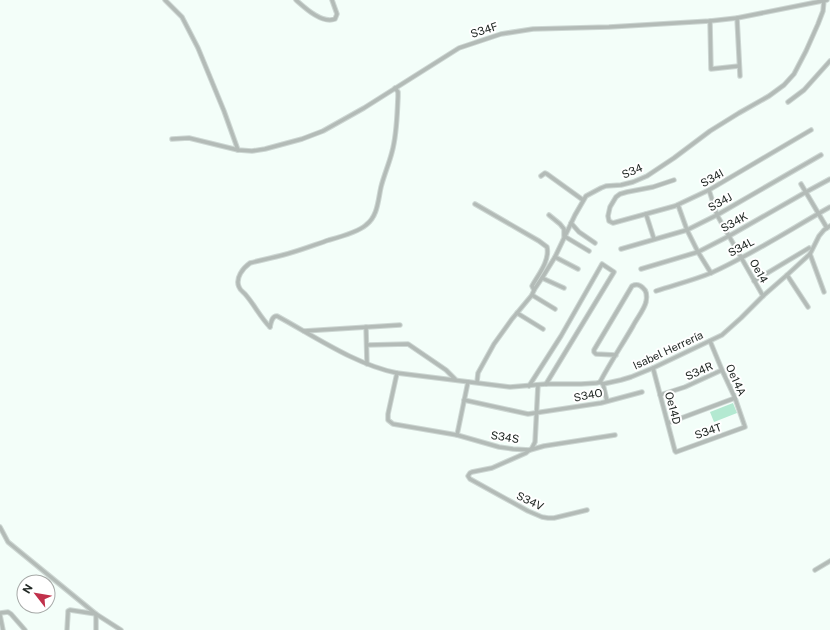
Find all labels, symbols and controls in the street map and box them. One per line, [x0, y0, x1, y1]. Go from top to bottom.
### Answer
street label: S34F [469, 20, 499, 40]
street label: S34 [620, 161, 644, 181]
street label: S34I [698, 167, 726, 189]
street label: S34J [706, 191, 734, 213]
street label: S34K [719, 210, 750, 234]
street label: S34L [726, 235, 756, 259]
street label: Oe14 [748, 257, 770, 285]
street label: Isabel Herrería [631, 329, 705, 371]
street label: S34R [683, 360, 715, 382]
street label: Oe14A [724, 362, 748, 398]
street label: S34O [572, 386, 604, 404]
street label: Oe14D [663, 390, 683, 426]
street label: S34T [693, 421, 723, 441]
street label: S34S [490, 429, 520, 445]
street label: S34V [515, 489, 546, 513]
north arrow [16, 574, 56, 614]
text: N [20, 582, 35, 596]

